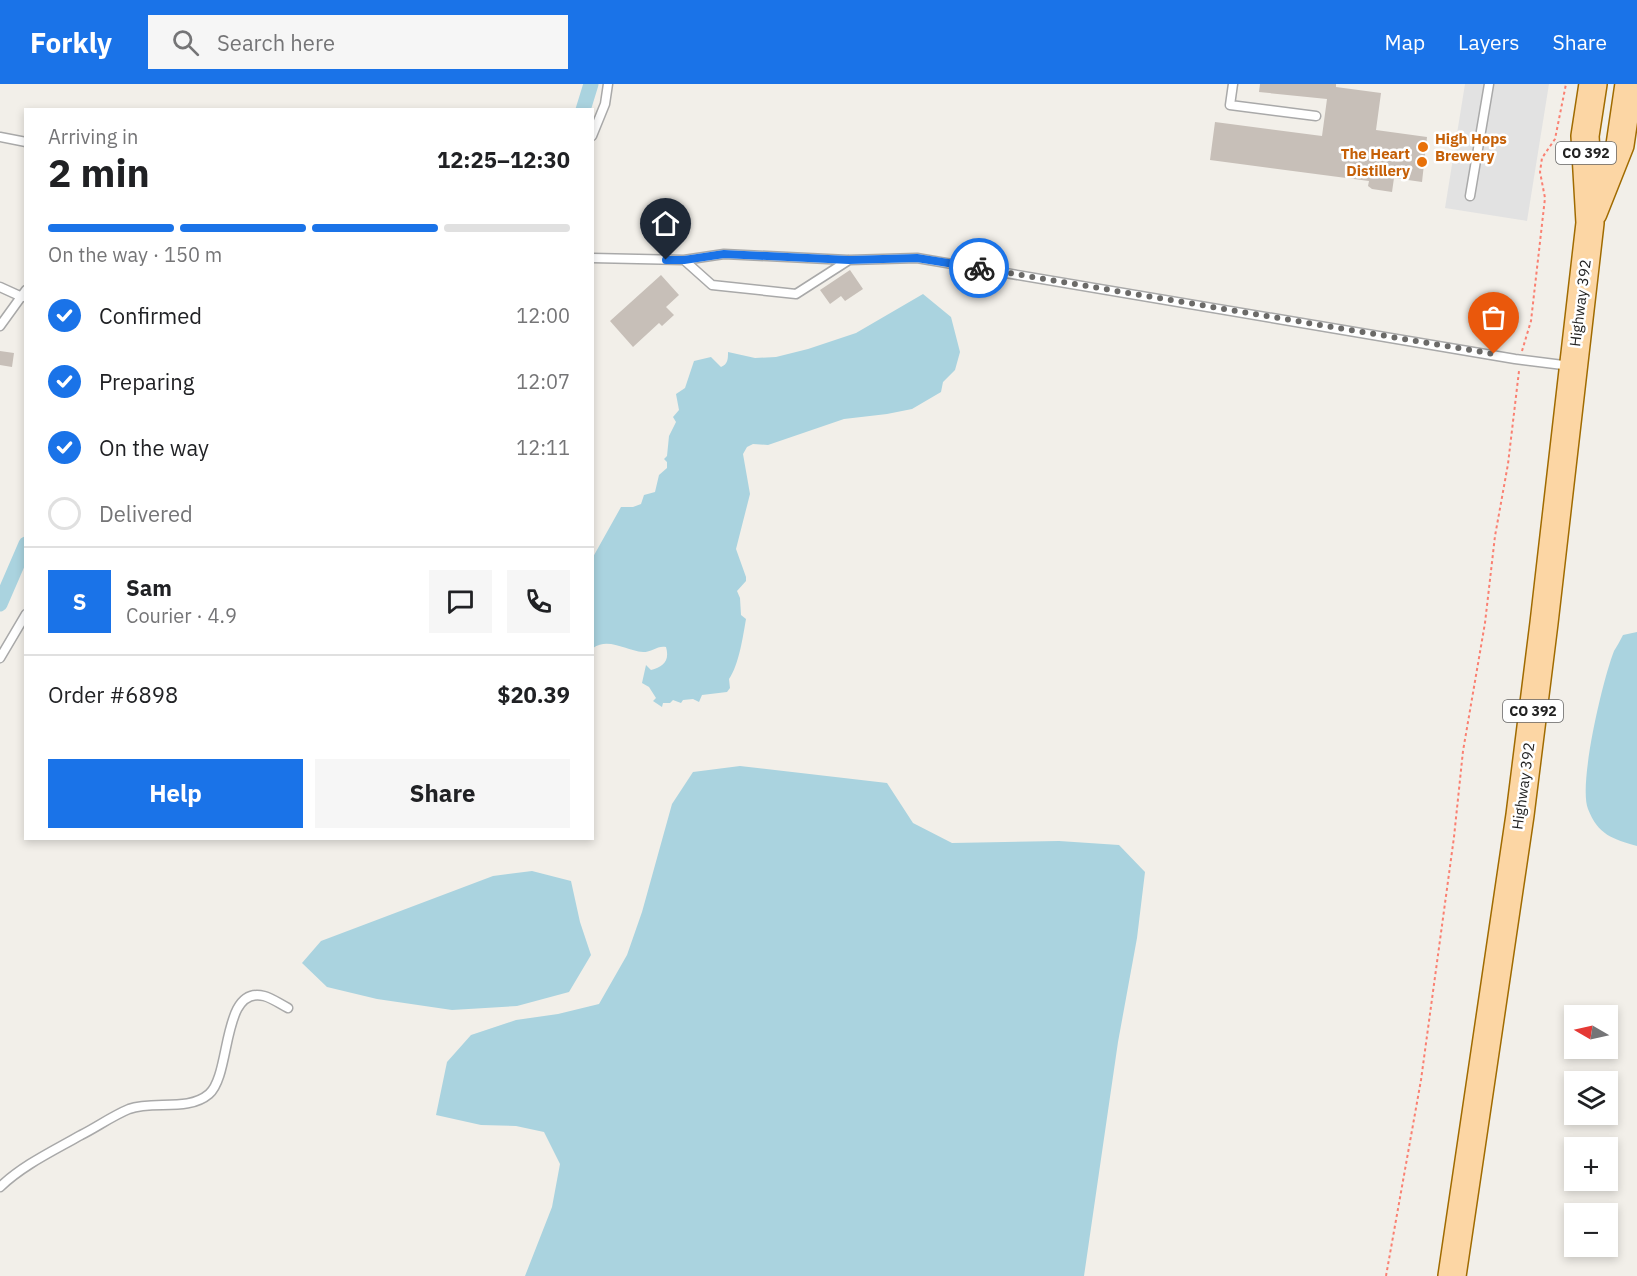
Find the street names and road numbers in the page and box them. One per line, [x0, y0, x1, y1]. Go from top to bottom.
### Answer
road number: CO 392 [1556, 142, 1616, 164]
street label: Highway 392 [1565, 258, 1595, 348]
road number: CO 392 [1503, 700, 1563, 722]
street label: Highway 392 [1507, 741, 1539, 831]

